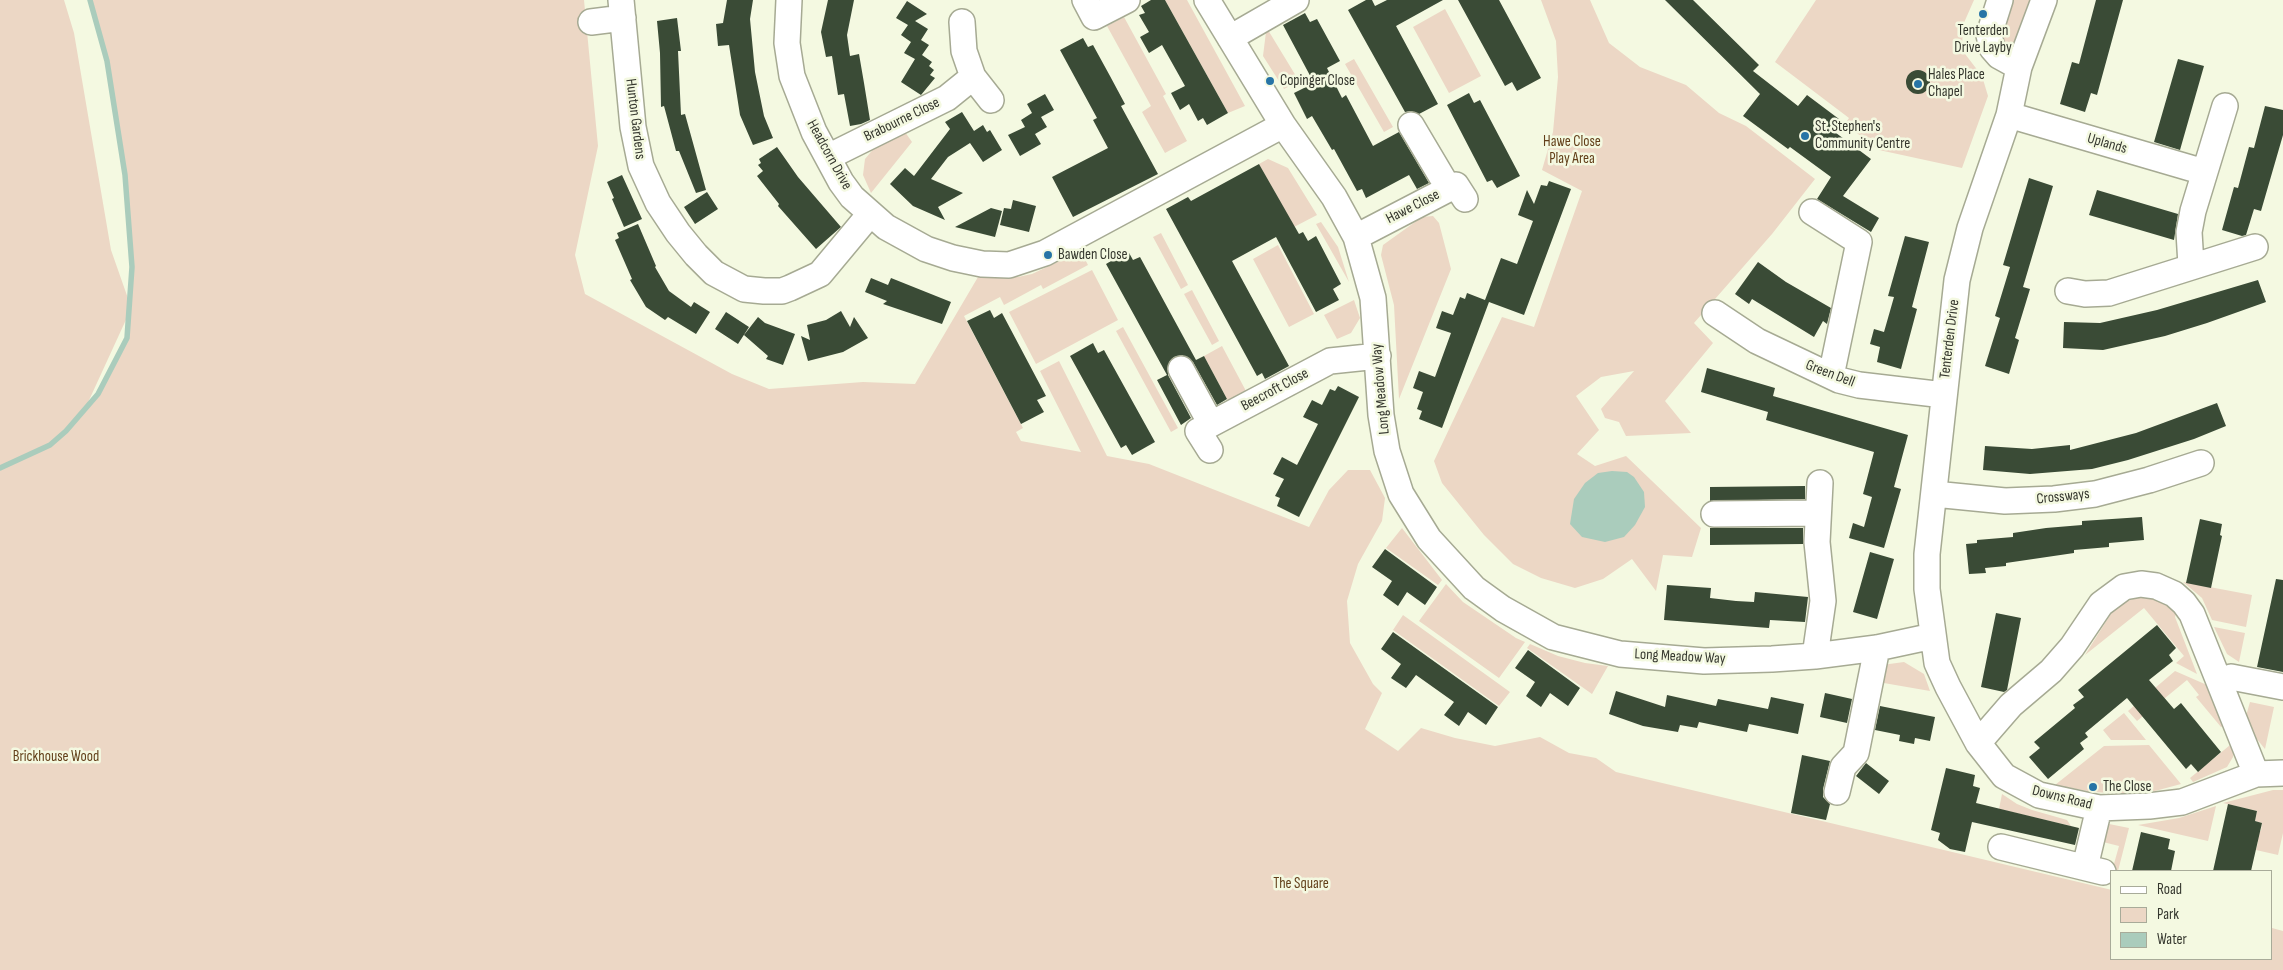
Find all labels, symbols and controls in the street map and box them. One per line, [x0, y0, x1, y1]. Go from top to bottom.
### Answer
marker: Tenterden Drive Layby [1977, 8, 1989, 20]
place label: Tenterden Drive Layby [1954, 22, 2012, 57]
place label: Hales Place Chapel [1928, 66, 1985, 101]
place label: Copinger Close [1280, 72, 1355, 90]
marker: Copinger Close [1264, 75, 1276, 87]
street label: Hunton Gardens [621, 78, 649, 160]
marker: Hales Place Chapel [1912, 78, 1924, 90]
street label: Brabourne Close [861, 94, 943, 146]
street label: Headcorn Drive [802, 117, 856, 193]
place label: St. Stephen's Community Centre [1815, 118, 1910, 153]
marker: St. Stephen's Community Centre [1799, 130, 1811, 142]
street label: Uplands [2085, 130, 2129, 158]
park label: Hawe Close Play Area [1543, 133, 1601, 168]
street label: Hawe Close [1383, 186, 1443, 228]
place label: Bawden Close [1058, 246, 1128, 264]
marker: Bawden Close [1042, 249, 1054, 261]
street label: Tenterden Drive [1936, 298, 1964, 380]
street label: Long Meadow Way [1368, 343, 1394, 435]
street label: Green Dell [1803, 356, 1857, 392]
street label: Beecroft Close [1238, 365, 1312, 415]
street label: Crossways [2036, 485, 2090, 509]
street label: Long Meadow Way [1634, 646, 1726, 668]
park label: Brickhouse Wood [13, 748, 99, 766]
place label: The Close [2103, 778, 2151, 796]
marker: The Close [2087, 781, 2099, 793]
street label: Downs Road [2030, 782, 2094, 814]
legend [2110, 870, 2273, 960]
park label: The Square [1273, 875, 1329, 893]
text: Road [2157, 880, 2182, 899]
text: Park [2157, 905, 2179, 924]
text: Water [2157, 930, 2187, 949]

